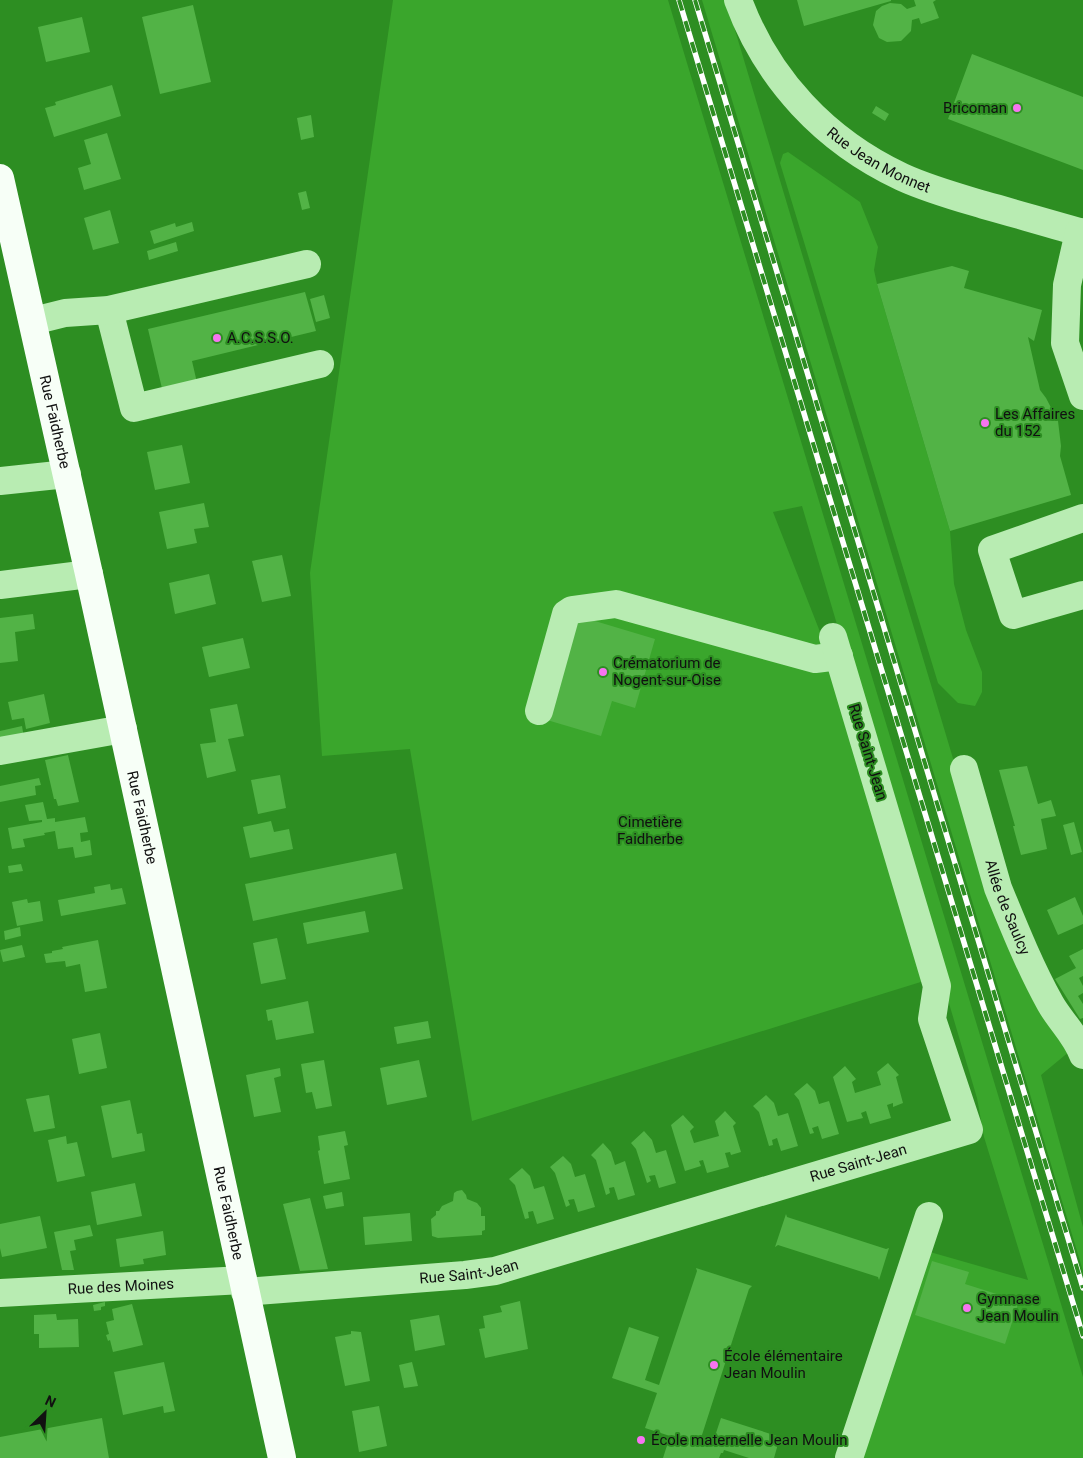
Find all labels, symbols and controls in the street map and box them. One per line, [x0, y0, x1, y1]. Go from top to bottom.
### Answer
place label: Bricoman [943, 99, 1007, 117]
marker: Bricoman [1011, 102, 1023, 114]
street label: Rue Jean Monnet [823, 123, 933, 197]
place label: A.C.S.S.O. [227, 329, 294, 347]
marker: A.C.S.S.O. [211, 332, 223, 344]
street label: Rue Faidherbe [36, 373, 74, 470]
place label: Les Affaires du 152 [995, 405, 1075, 440]
marker: Les Affaires du 152 [979, 417, 991, 429]
place label: Crématorium de Nogent-sur-Oise [613, 654, 721, 689]
marker: Crématorium de Nogent-sur-Oise [597, 666, 609, 678]
street label: Rue Saint-Jean [845, 702, 891, 802]
street label: Rue Faidherbe [123, 769, 161, 866]
park label: Cimetière Faidherbe [617, 813, 683, 848]
street label: Allée de Saulcy [981, 857, 1034, 958]
street label: Rue Saint-Jean [808, 1140, 909, 1186]
street label: Rue Faidherbe [210, 1165, 247, 1262]
street label: Rue Saint-Jean [419, 1255, 521, 1287]
street label: Rue des Moines [67, 1275, 174, 1298]
place label: Gymnase Jean Moulin [977, 1290, 1059, 1325]
marker: Gymnase Jean Moulin [961, 1302, 973, 1314]
place label: École élémentaire Jean Moulin [724, 1347, 843, 1382]
marker: École élémentaire Jean Moulin [708, 1359, 720, 1371]
north arrow [20, 1388, 70, 1438]
text: N [43, 1392, 58, 1411]
place label: École maternelle Jean Moulin [651, 1431, 847, 1449]
marker: École maternelle Jean Moulin [635, 1434, 647, 1446]

